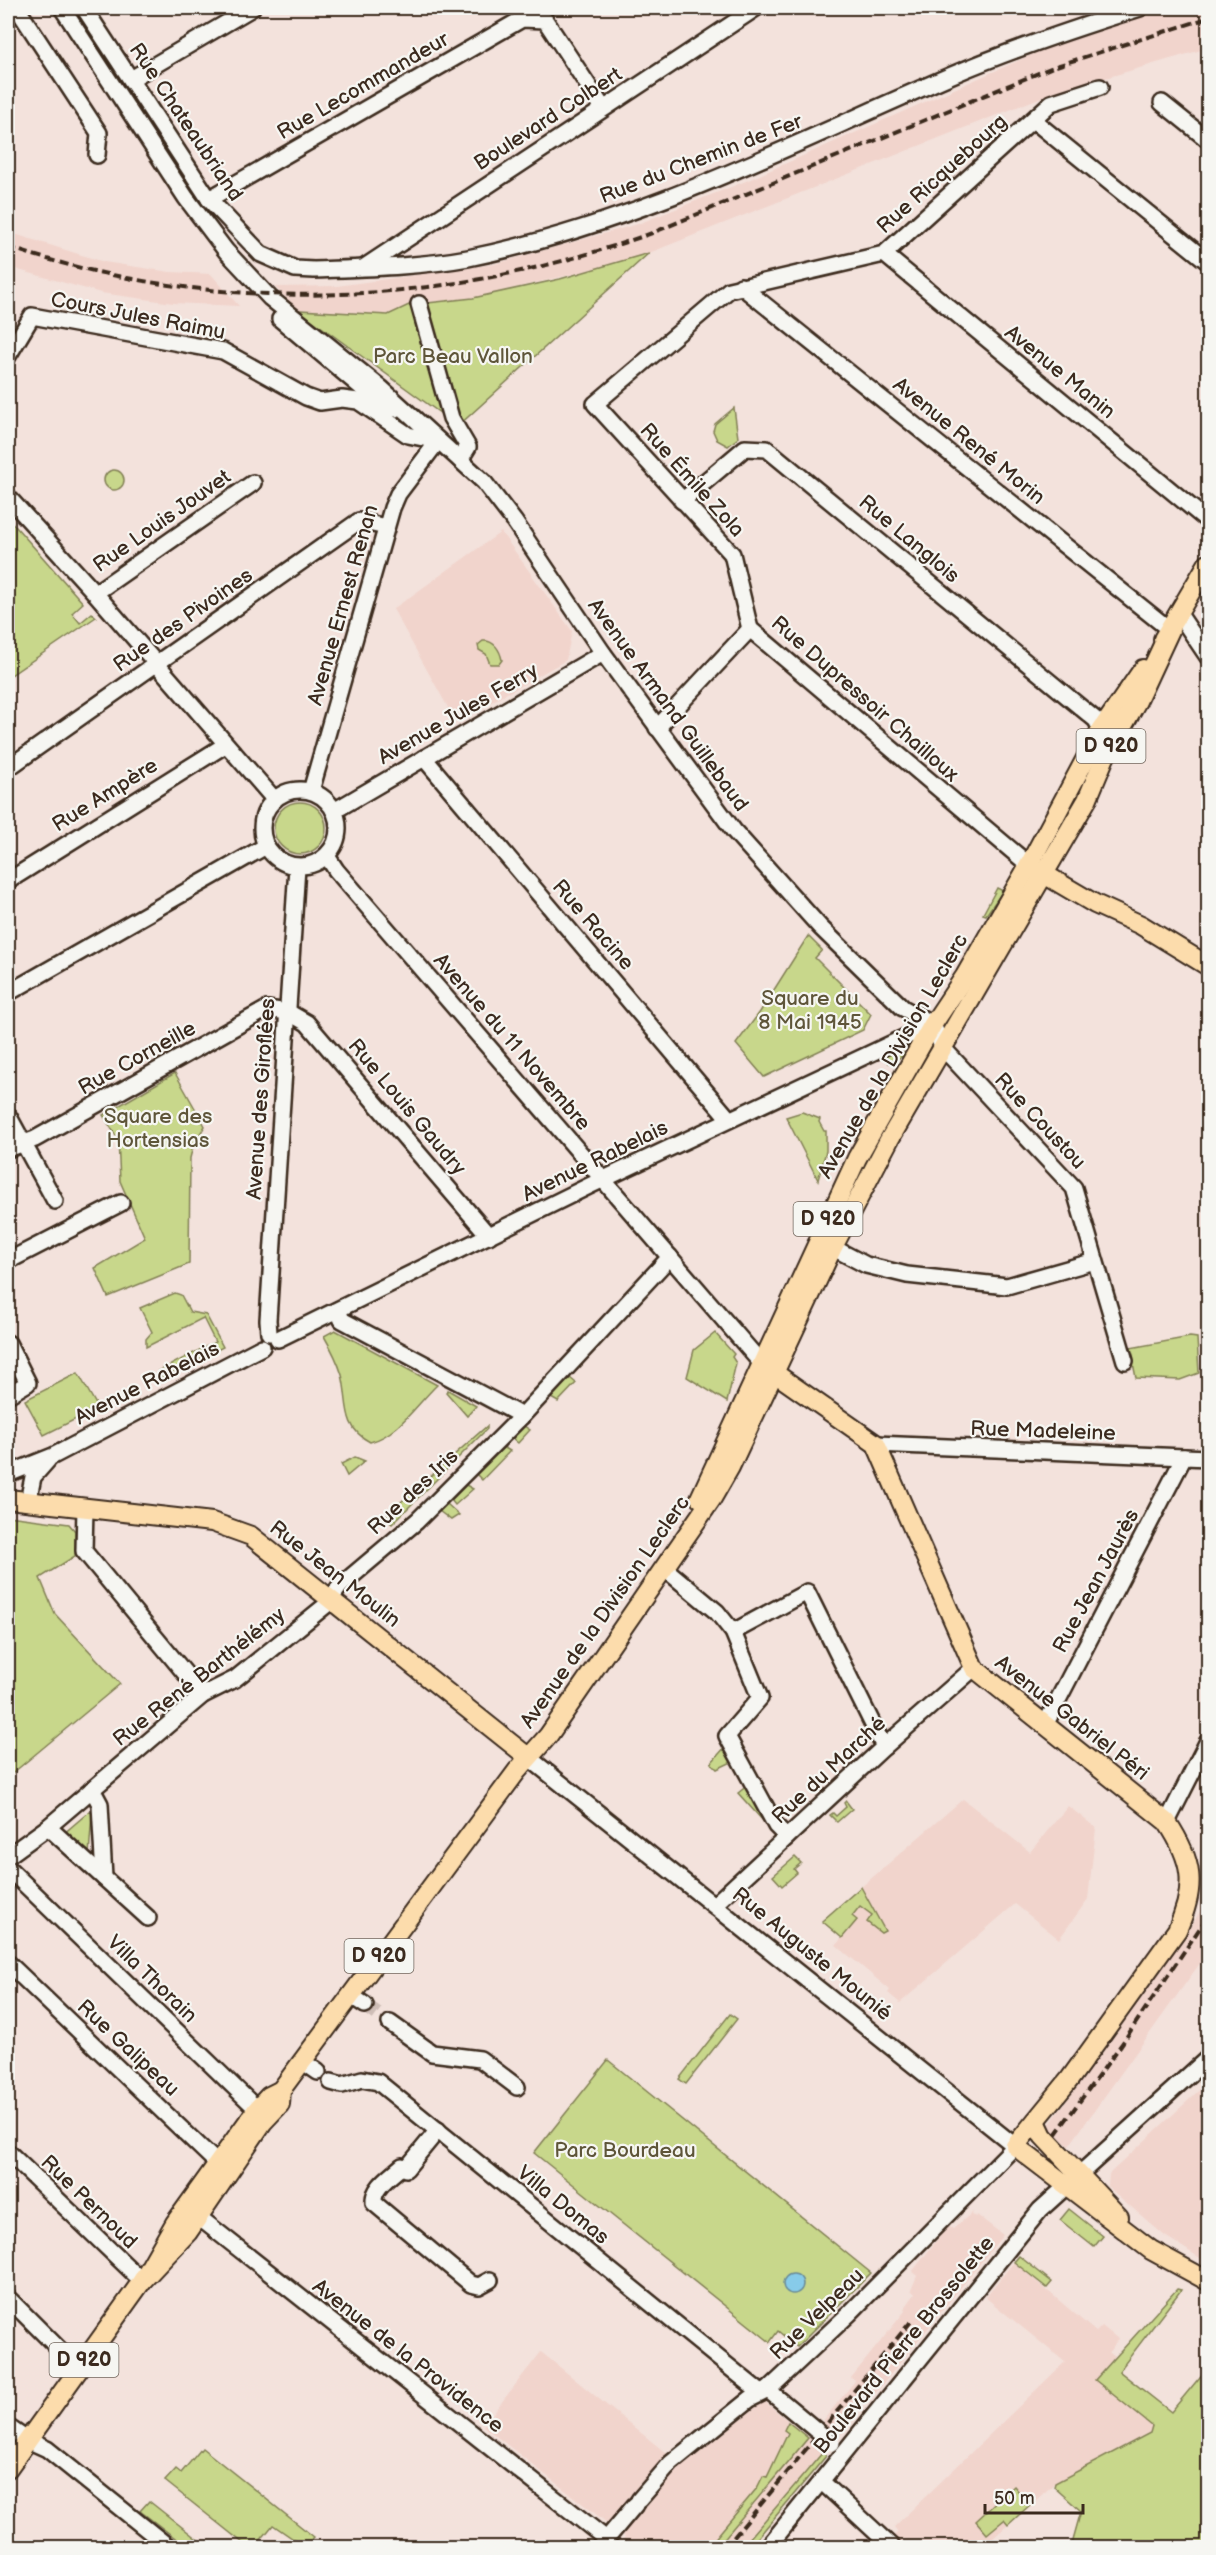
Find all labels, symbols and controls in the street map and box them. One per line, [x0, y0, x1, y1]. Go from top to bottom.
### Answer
street label: Rue Lecommandeur [273, 26, 454, 145]
street label: Rue Chateaubriand [124, 38, 248, 206]
street label: Boulevard Colbert [469, 62, 627, 176]
street label: Rue du Chemin de Fer [596, 109, 806, 209]
street label: Rue Ricquebourg [872, 109, 1012, 239]
street label: Cours Jules Raimu [49, 287, 227, 345]
street label: Avenue Manin [1000, 320, 1120, 424]
park label: Parc Beau Vallon [373, 344, 533, 369]
street label: Avenue René Morin [888, 372, 1050, 510]
street label: Rue Émile Zola [634, 418, 750, 542]
street label: Rue Louis Jouvet [88, 464, 236, 578]
street label: Rue Langlois [854, 490, 964, 588]
street label: Avenue Ernest Renan [302, 502, 384, 708]
street label: Rue des Pivoines [109, 563, 257, 677]
street label: Avenue Armand Guillebaud [582, 594, 754, 816]
street label: Rue Dupressoir Chailloux [766, 611, 964, 787]
street label: Avenue Jules Ferry [373, 658, 543, 770]
road number: D 920 [1076, 729, 1146, 763]
street label: Rue Ampère [48, 753, 162, 837]
street label: Rue Racine [547, 875, 639, 975]
street label: Avenue de la Division Leclerc [813, 929, 973, 1183]
street label: Avenue du 11 Novembre [428, 948, 596, 1136]
park label: Square du 8 Mai 1945 [758, 986, 862, 1035]
street label: Avenue des Giroflées [241, 997, 281, 1201]
street label: Rue Corneille [74, 1016, 200, 1100]
street label: Rue Louis Gaudry [343, 1034, 472, 1181]
street label: Rue Coustou [989, 1068, 1091, 1174]
park label: Square des Hortensias [104, 1104, 212, 1153]
street label: Avenue Rabelais [518, 1115, 672, 1207]
road number: D 920 [794, 1202, 862, 1236]
street label: Avenue Rabelais [70, 1336, 224, 1430]
street label: Rue Madeleine [970, 1416, 1116, 1446]
street label: Rue des Iris [363, 1444, 463, 1540]
street label: Avenue de la Division Leclerc [515, 1491, 695, 1733]
street label: Rue Jean Jaurès [1048, 1505, 1144, 1657]
street label: Rue Jean Moulin [265, 1515, 405, 1633]
street label: Rue René Barthélémy [108, 1602, 290, 1752]
street label: Avenue Gabriel Péri [990, 1650, 1154, 1786]
street label: Rue du Marché [767, 1711, 891, 1829]
street label: Rue Auguste Mounié [727, 1882, 897, 2026]
street label: Villa Thorain [102, 1930, 202, 2028]
road number: D 920 [344, 1939, 413, 1973]
street label: Rue Galipeau [72, 1994, 184, 2102]
park label: Parc Bourdeau [554, 2138, 696, 2163]
street label: Rue Pernoud [36, 2150, 142, 2254]
street label: Villa Domas [512, 2160, 614, 2250]
street label: Boulevard Pierre Brossolette [809, 2231, 999, 2459]
street label: Rue Velpeau [765, 2263, 869, 2365]
street label: Avenue de la Providence [308, 2274, 508, 2438]
road number: D 920 [50, 2343, 118, 2377]
scale bar [985, 2477, 1082, 2515]
text: 50 m [994, 2488, 1035, 2509]

